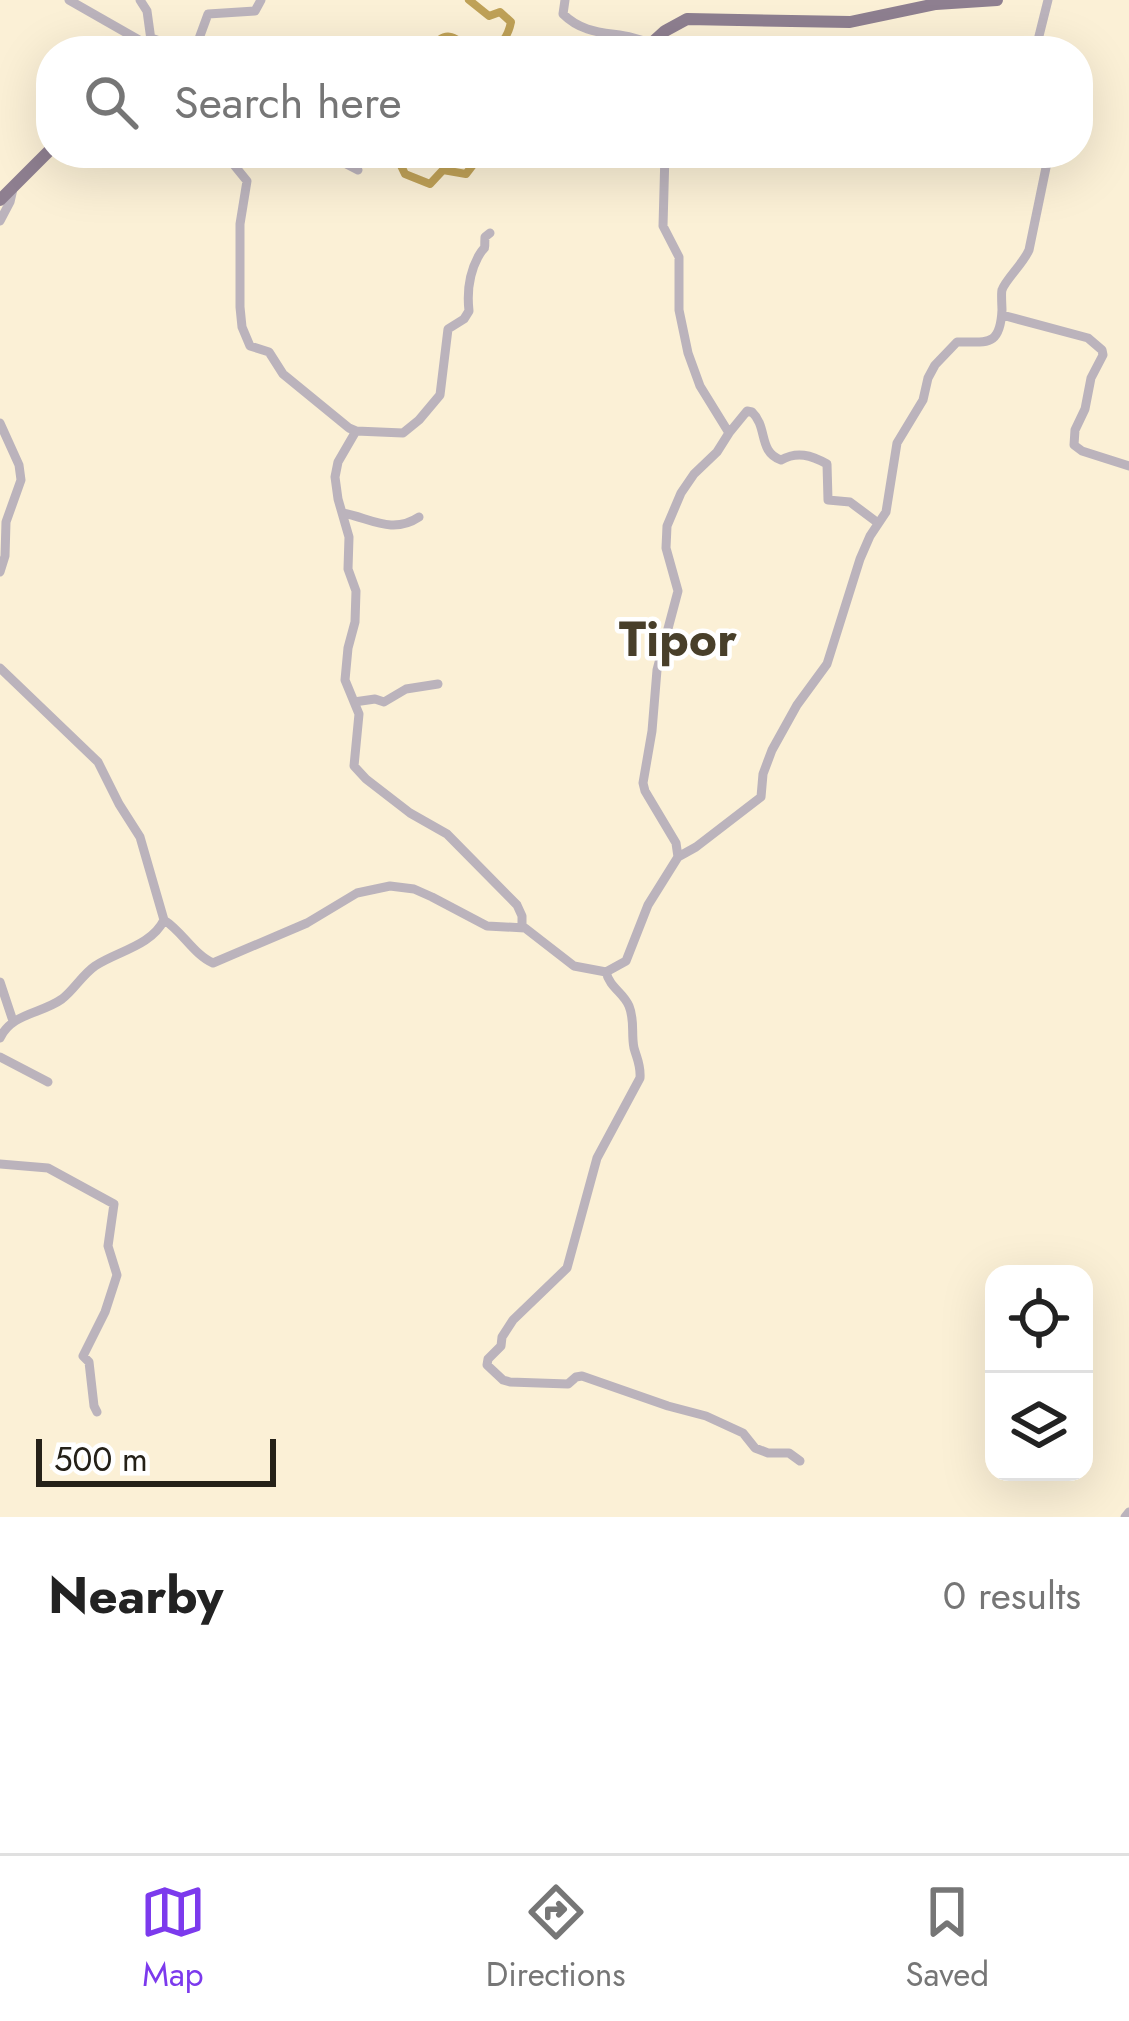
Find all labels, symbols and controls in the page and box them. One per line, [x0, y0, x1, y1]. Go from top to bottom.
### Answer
search box [36, 36, 1093, 168]
icon: search [78, 69, 144, 135]
text: Search here [174, 70, 402, 135]
district label: Tipor [619, 605, 737, 674]
map controls [985, 1265, 1093, 1481]
button: locate [985, 1265, 1093, 1373]
button: layers [985, 1373, 1093, 1481]
scale bar [36, 1433, 276, 1486]
text: 500 m [54, 1436, 148, 1483]
text: Nearby [48, 1558, 223, 1632]
text: 0 results [943, 1567, 1081, 1624]
tab: Map [140, 1879, 206, 1998]
tab: Directions [486, 1879, 626, 1998]
tab: Saved [905, 1879, 989, 1998]

